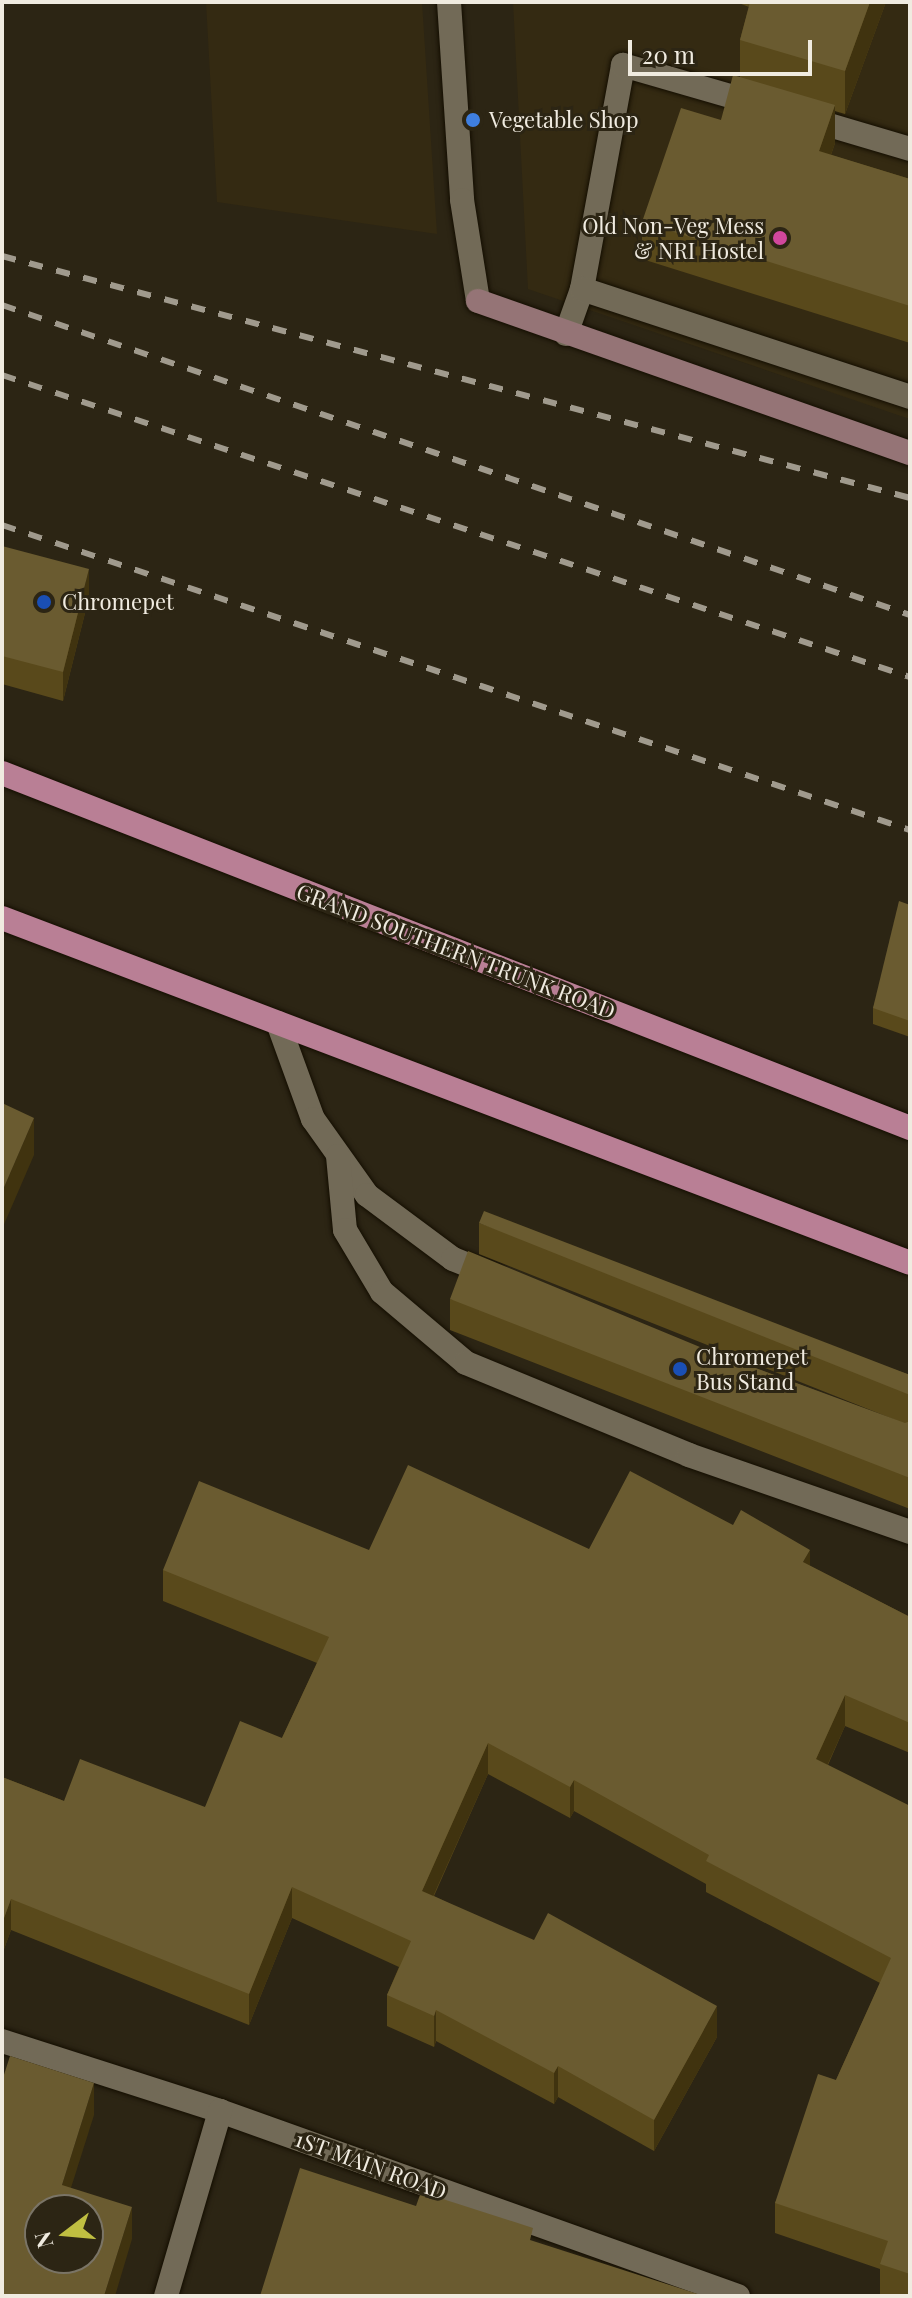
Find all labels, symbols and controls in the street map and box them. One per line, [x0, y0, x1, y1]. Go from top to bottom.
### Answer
scale bar [632, 24, 816, 74]
text: 20 m [642, 38, 695, 70]
place label: Vegetable Shop [489, 107, 638, 133]
marker: Vegetable Shop [464, 111, 482, 129]
place label: Old Non-Veg Mess & NRI Hostel [582, 212, 764, 264]
marker: Old Non-Veg Mess & NRI Hostel [771, 229, 789, 247]
place label: Chromepet [62, 589, 174, 615]
marker: Chromepet [33, 591, 55, 613]
street label: GRAND SOUTHERN TRUNK ROAD [293, 878, 619, 1024]
place label: Chromepet Bus Stand [696, 1343, 808, 1394]
marker: Chromepet Bus Stand [671, 1360, 689, 1378]
street label: 1ST MAIN ROAD [291, 2125, 451, 2205]
north arrow [24, 2194, 104, 2274]
text: N [26, 2228, 59, 2252]

